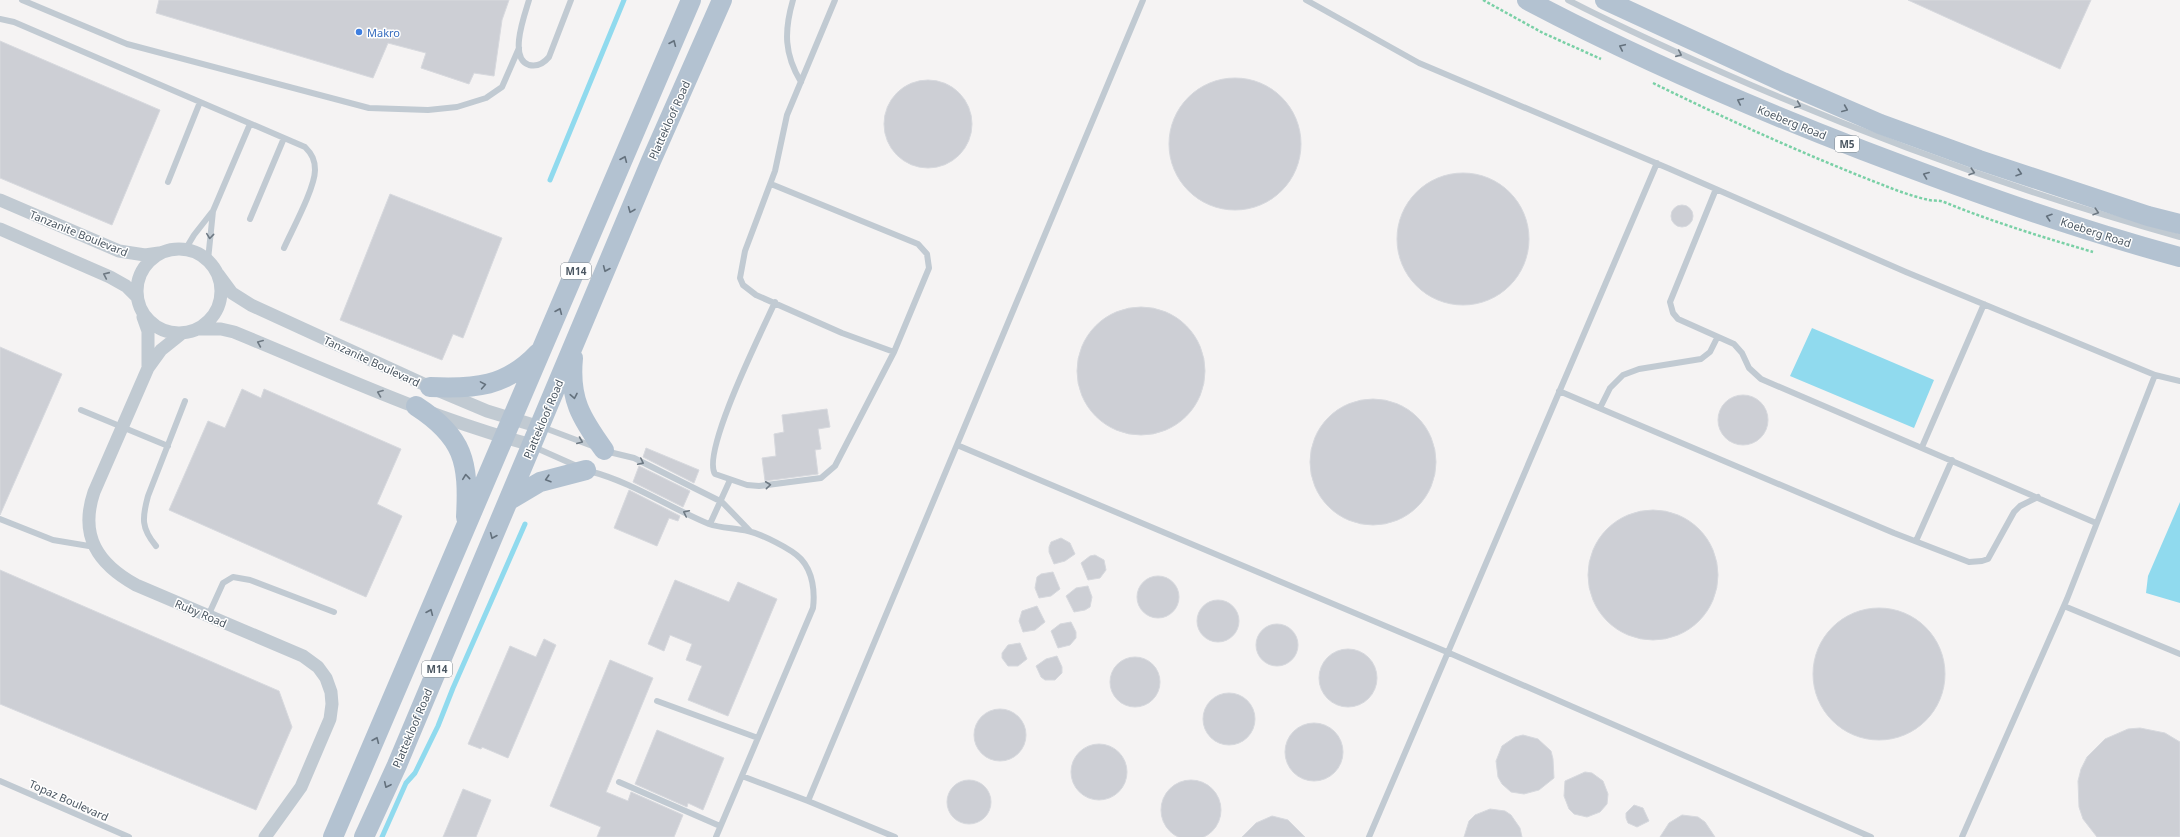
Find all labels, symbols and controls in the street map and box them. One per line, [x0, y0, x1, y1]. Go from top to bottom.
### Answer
place label: Makro [367, 25, 400, 40]
marker: Makro [354, 27, 364, 37]
one-way arrow [669, 39, 677, 46]
one-way arrow [1619, 44, 1626, 52]
one-way arrow [1676, 49, 1683, 57]
street label: Plattekloof Road [645, 78, 693, 162]
one-way arrow [1737, 98, 1744, 106]
one-way arrow [1794, 100, 1802, 108]
street label: Koeberg Road [1755, 101, 1829, 143]
one-way arrow [1841, 104, 1848, 112]
road number: M5 [1835, 136, 1859, 152]
one-way arrow [619, 156, 627, 163]
one-way arrow [1968, 167, 1975, 176]
one-way arrow [2016, 168, 2023, 177]
one-way arrow [1923, 171, 1930, 179]
street label: Tanzanite Boulevard [28, 206, 130, 260]
one-way arrow [628, 206, 636, 213]
one-way arrow [2092, 207, 2099, 216]
one-way arrow [2046, 213, 2053, 222]
street label: Koeberg Road [2059, 214, 2133, 250]
one-way arrow [206, 233, 215, 239]
road number: M14 [561, 263, 591, 279]
one-way arrow [603, 265, 611, 272]
one-way arrow [102, 272, 110, 280]
one-way arrow [554, 308, 562, 316]
street label: Tanzanite Boulevard [321, 332, 423, 390]
one-way arrow [256, 339, 263, 347]
street label: Plattekloof Road [520, 377, 566, 461]
one-way arrow [480, 382, 486, 390]
one-way arrow [376, 389, 383, 397]
one-way arrow [570, 393, 578, 400]
one-way arrow [576, 437, 583, 445]
one-way arrow [637, 457, 644, 465]
one-way arrow [462, 474, 471, 480]
one-way arrow [545, 474, 552, 483]
one-way arrow [765, 480, 771, 489]
one-way arrow [683, 510, 690, 517]
one-way arrow [490, 532, 498, 540]
street label: Ruby Road [173, 595, 229, 631]
one-way arrow [425, 608, 433, 616]
road number: M14 [422, 661, 452, 677]
street label: Plattekloof Road [389, 686, 435, 770]
one-way arrow [371, 737, 379, 744]
street label: Topaz Boulevard [27, 776, 111, 824]
one-way arrow [384, 781, 392, 788]

